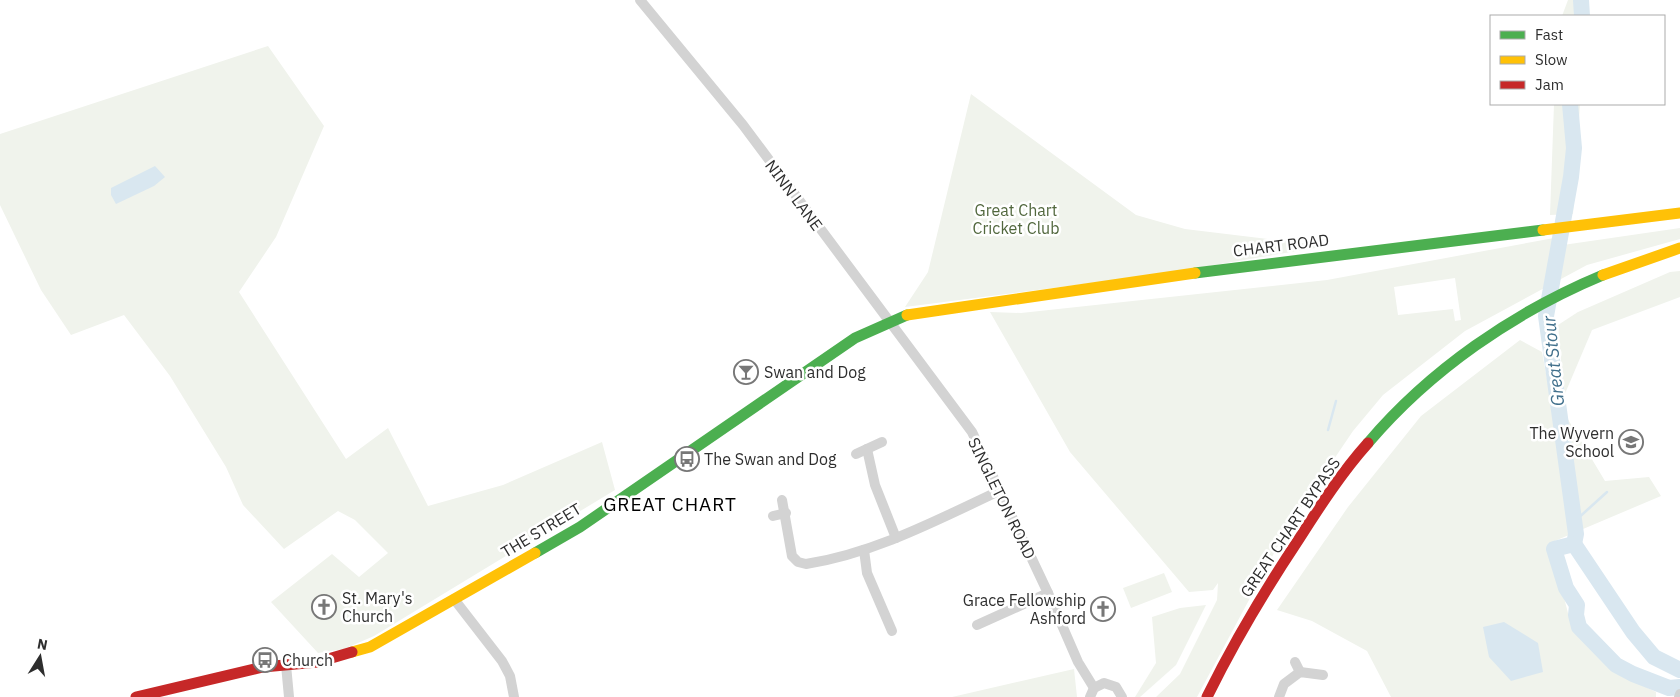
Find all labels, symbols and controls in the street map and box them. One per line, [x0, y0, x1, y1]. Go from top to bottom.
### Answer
legend [1490, 15, 1665, 105]
text: Fast [1535, 25, 1563, 44]
text: Slow [1535, 50, 1568, 69]
text: Jam [1535, 75, 1564, 94]
street label: NINN LANE [761, 156, 827, 234]
park label: Great Chart Cricket Club [973, 200, 1059, 238]
street label: CHART ROAD [1232, 229, 1330, 261]
water label: Great Stour [1537, 314, 1569, 407]
bar icon: Swan and Dog [733, 359, 759, 385]
place label: Swan and Dog [764, 362, 866, 382]
place label: The Wyvern School [1529, 423, 1614, 461]
school or university icon: The Wyvern School [1618, 429, 1644, 455]
street label: SINGLETON ROAD [964, 434, 1040, 562]
bus stop icon: The Swan and Dog [674, 446, 700, 472]
place label: The Swan and Dog [704, 449, 837, 469]
street label: GREAT CHART BYPASS [1236, 453, 1344, 601]
district label: GREAT CHART [603, 492, 737, 516]
street label: THE STREET [497, 498, 585, 562]
place label: St. Mary's Church [342, 588, 413, 626]
place label: Grace Fellowship Ashford [963, 590, 1086, 628]
church icon: St. Mary's Church [311, 594, 337, 620]
church icon: Grace Fellowship Ashford [1090, 596, 1116, 622]
north arrow [15, 632, 65, 682]
text: N [36, 634, 49, 654]
bus stop icon: Church [252, 647, 278, 673]
place label: Church [282, 650, 333, 670]

